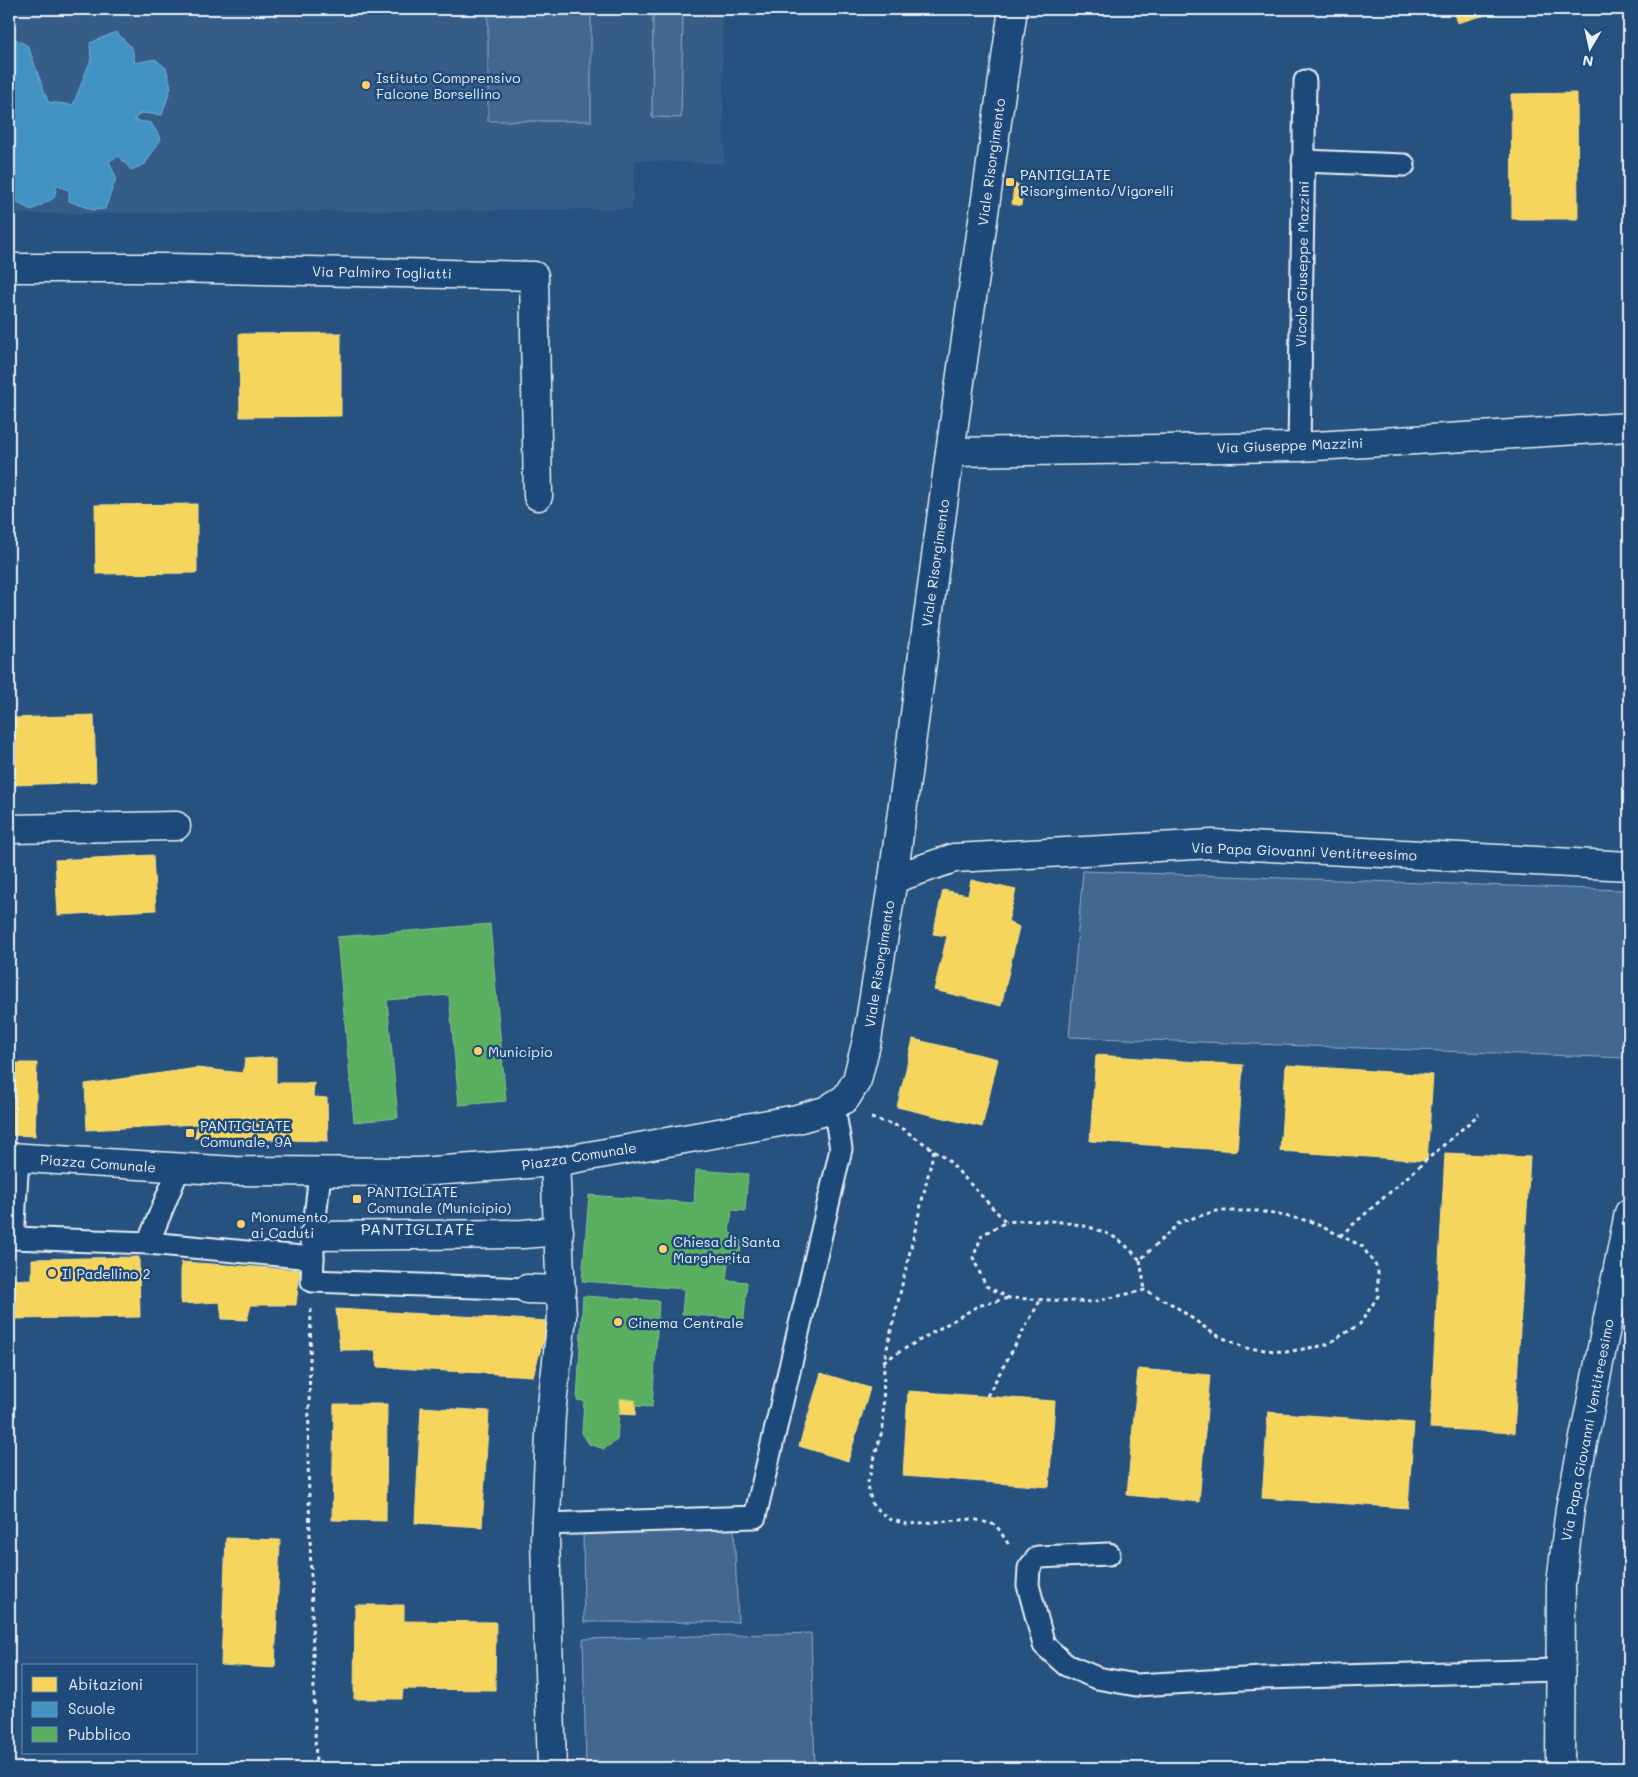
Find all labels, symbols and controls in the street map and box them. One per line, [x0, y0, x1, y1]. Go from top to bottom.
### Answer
north arrow [1566, 22, 1616, 72]
text: N [1581, 51, 1595, 72]
place label: Istituto Comprensivo Falcone Borsellino [376, 68, 520, 103]
marker: Istituto Comprensivo Falcone Borsellino [360, 79, 372, 91]
street label: Viale Risorgimento [973, 97, 1009, 227]
place label: PANTIGLIATE Risorgimento/Vigorelli [1020, 165, 1174, 200]
marker: PANTIGLIATE Risorgimento/Vigorelli [1004, 176, 1016, 188]
street label: Vicolo Giuseppe Mazzini [1291, 181, 1313, 347]
street label: Via Palmiro Togliatti [312, 261, 452, 283]
street label: Via Giuseppe Mazzini [1216, 433, 1364, 457]
street label: Viale Risorgimento [917, 498, 953, 628]
street label: Via Papa Giovanni Ventitreesimo [1191, 838, 1417, 864]
street label: Viale Risorgimento [860, 899, 898, 1029]
place label: Municipio [488, 1042, 553, 1061]
marker: Municipio [472, 1045, 484, 1057]
place label: PANTIGLIATE Comunale, 9A [200, 1116, 292, 1151]
marker: PANTIGLIATE Comunale, 9A [184, 1127, 196, 1139]
street label: Piazza Comunale [520, 1138, 638, 1174]
street label: Piazza Comunale [39, 1149, 157, 1177]
place label: PANTIGLIATE Comunale (Municipio) [367, 1182, 512, 1217]
marker: PANTIGLIATE Comunale (Municipio) [351, 1193, 363, 1205]
place label: Monumento ai Caduti [251, 1207, 328, 1242]
marker: Monumento ai Caduti [235, 1218, 247, 1230]
district label: PANTIGLIATE [361, 1218, 475, 1239]
place label: Chiesa di Santa Margherita [673, 1232, 781, 1267]
marker: Chiesa di Santa Margherita [657, 1243, 669, 1255]
place label: Il Padellino 2 [62, 1264, 151, 1283]
marker: Il Padellino 2 [46, 1267, 58, 1279]
place label: Cinema Centrale [628, 1313, 744, 1332]
marker: Cinema Centrale [612, 1316, 624, 1328]
street label: Via Papa Giovanni Ventitreesimo [1556, 1317, 1618, 1543]
legend [22, 1664, 198, 1754]
text: Abitazioni [68, 1674, 143, 1694]
text: Scuole [68, 1698, 115, 1718]
text: Pubblico [68, 1724, 131, 1744]

